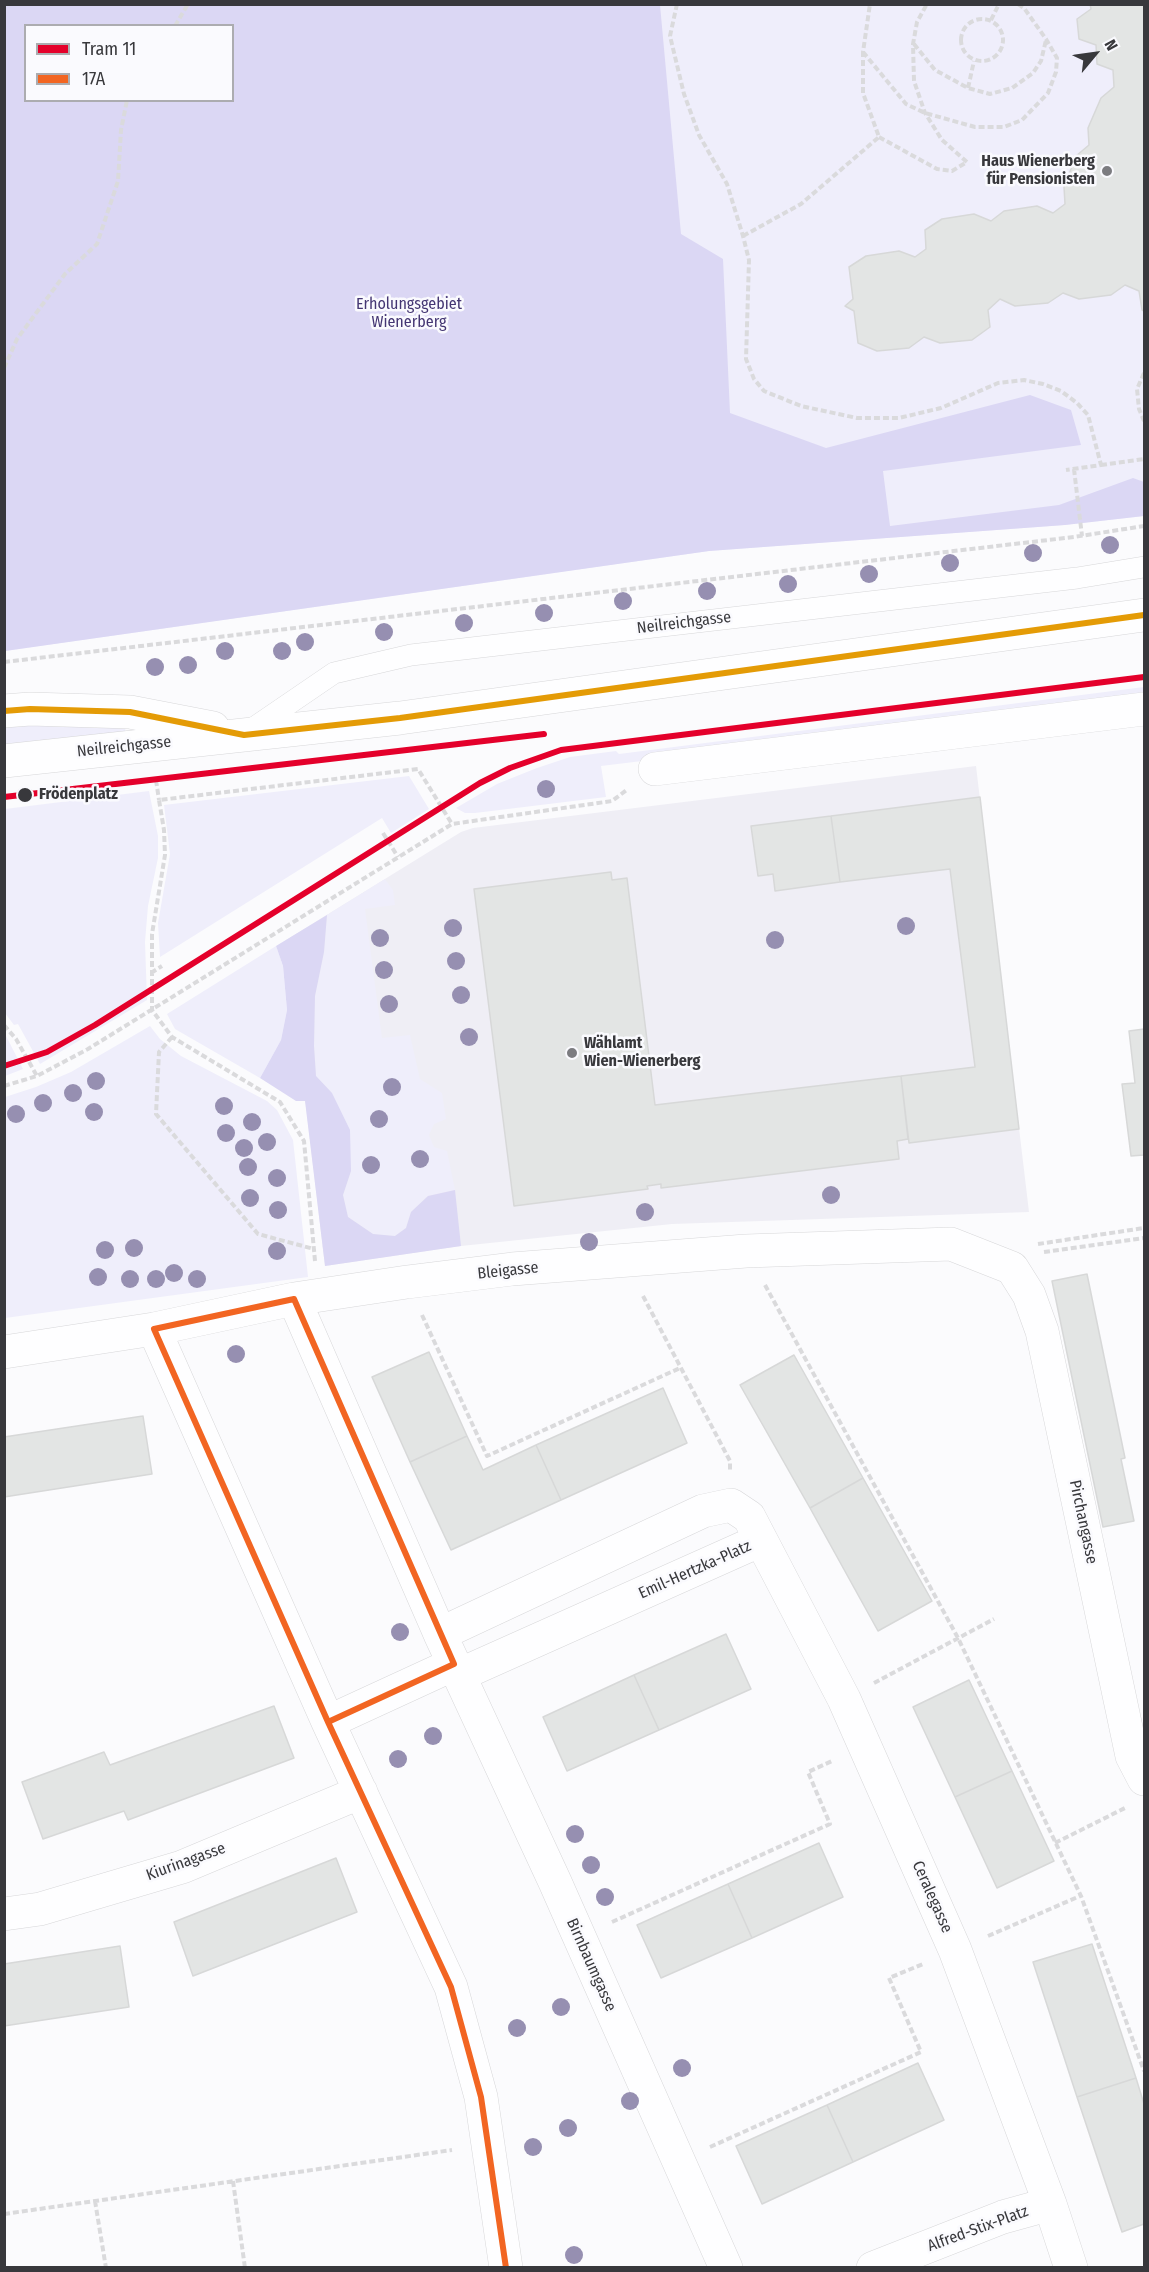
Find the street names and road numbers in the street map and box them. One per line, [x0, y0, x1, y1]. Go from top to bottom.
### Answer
street label: Neilreichgasse [636, 608, 732, 638]
street label: Neilreichgasse [76, 733, 172, 761]
street label: Bleigasse [477, 1258, 539, 1284]
street label: Pirchangasse [1065, 1478, 1101, 1566]
street label: Emil-Hertzka-Platz [636, 1537, 754, 1603]
street label: Kiurinagasse [144, 1839, 228, 1885]
street label: Ceralegasse [908, 1858, 956, 1936]
street label: Birnbaumgasse [562, 1915, 620, 2015]
street label: Alfred-Stix-Platz [925, 2202, 1031, 2256]

